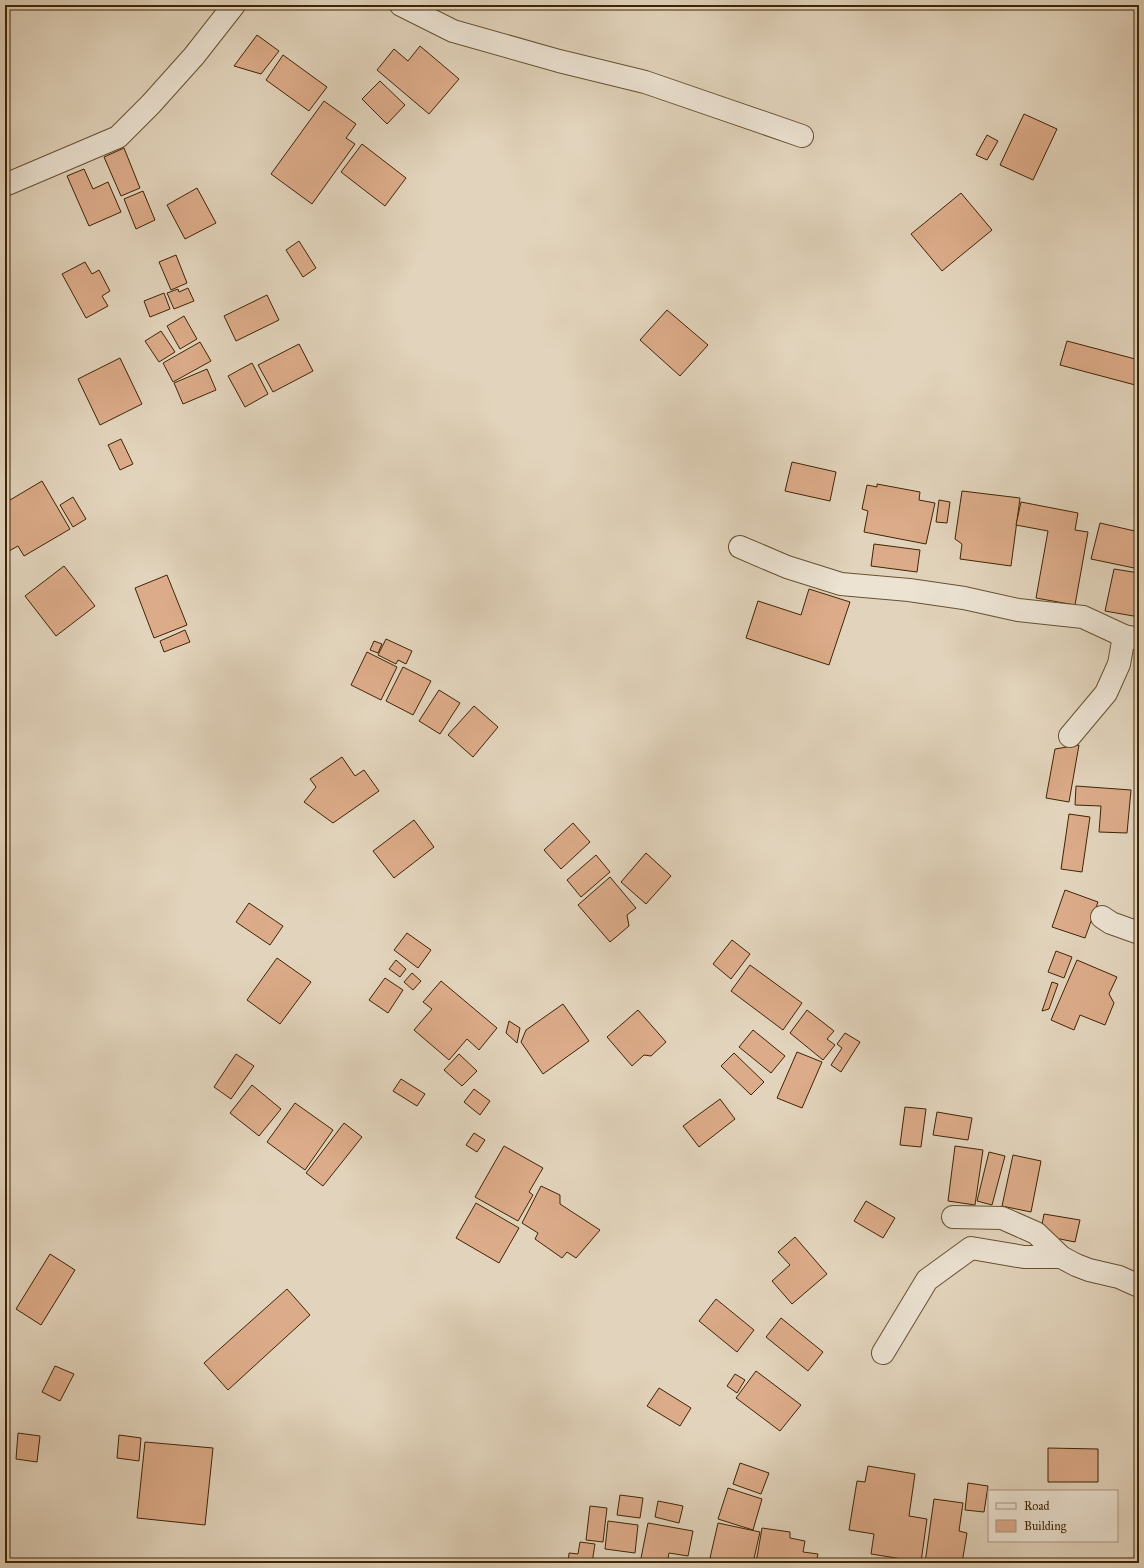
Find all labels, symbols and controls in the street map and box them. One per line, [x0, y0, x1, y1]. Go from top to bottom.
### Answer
legend [988, 1490, 1118, 1542]
text: Road [1024, 1499, 1050, 1513]
text: Building [1024, 1519, 1067, 1534]

